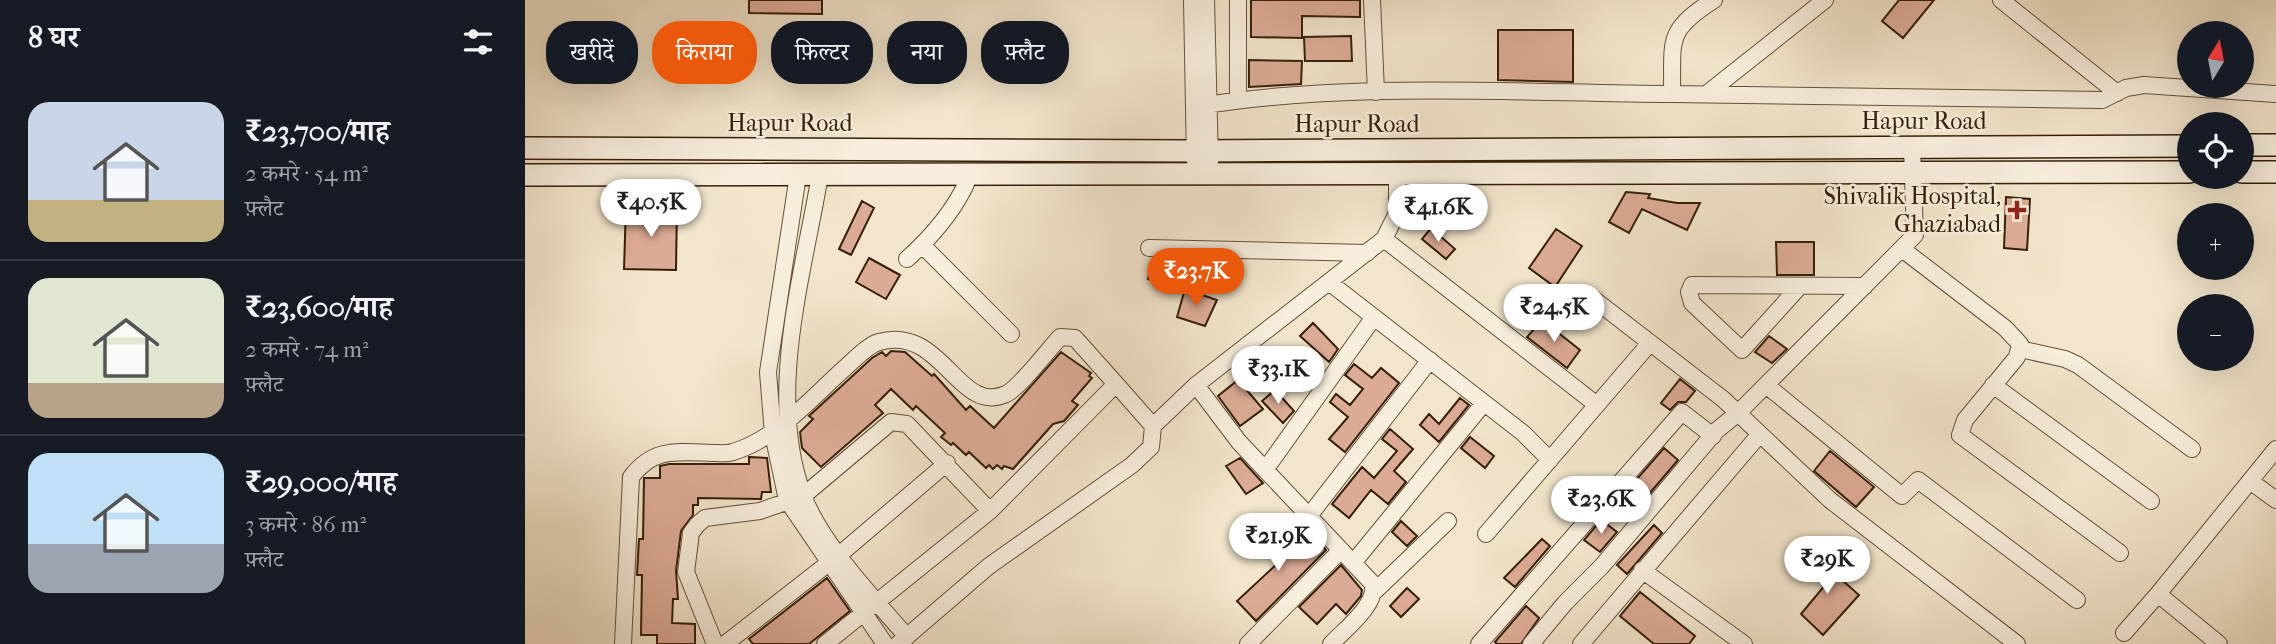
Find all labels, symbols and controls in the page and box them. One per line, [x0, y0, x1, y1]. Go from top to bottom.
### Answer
text: 8 घर [28, 20, 79, 55]
chip: खरीदें [546, 21, 638, 84]
chip: किराया [652, 21, 757, 84]
chip: फ़िल्टर [771, 21, 873, 84]
chip: नया [887, 21, 967, 84]
chip: फ़्लैट [981, 21, 1069, 84]
north arrow [2177, 21, 2254, 98]
map controls [2177, 21, 2254, 371]
icon: filters [459, 23, 497, 61]
street label: Hapur Road [1861, 107, 1988, 135]
street label: Hapur Road [727, 109, 854, 137]
street label: Hapur Road [1294, 110, 1421, 138]
button: locate [2177, 112, 2254, 189]
text: ₹23,700/माह [245, 114, 390, 149]
icon: home [84, 130, 168, 214]
text: 2 कमरे · 54 m² [245, 160, 368, 187]
pin: ₹40.5K [594, 180, 708, 239]
place label: Shivalik Hospital, Ghaziabad [1823, 182, 2002, 238]
pin: ₹41.6K [1381, 184, 1495, 244]
text: ₹40.5K [616, 188, 686, 215]
text: ₹41.6K [1404, 193, 1472, 220]
text: फ़्लैट [245, 195, 283, 222]
marker: Shivalik Hospital, Ghaziabad [2007, 200, 2027, 220]
button: + [2177, 203, 2254, 280]
pin: ₹23.7K [1139, 248, 1253, 308]
text: ₹23.7K [1163, 257, 1229, 284]
pin: ₹24.5K [1497, 284, 1611, 344]
text: ₹23,600/माह [245, 290, 393, 325]
text: ₹24.5K [1519, 293, 1589, 320]
button: − [2177, 294, 2254, 371]
icon: home [84, 306, 168, 390]
text: 2 कमरे · 74 m² [245, 336, 369, 363]
pin: ₹33.1K [1221, 346, 1335, 406]
text: ₹33.1K [1247, 355, 1309, 382]
text: फ़्लैट [245, 371, 283, 398]
text: ₹29,000/माह [245, 465, 397, 500]
pin: ₹23.6K [1544, 476, 1658, 536]
icon: home [84, 481, 168, 565]
text: ₹23.6K [1567, 485, 1635, 512]
text: 3 कमरे · 86 m² [245, 511, 366, 538]
pin: ₹21.9K [1221, 514, 1335, 573]
text: ₹21.9K [1245, 522, 1311, 549]
pin: ₹29K [1786, 536, 1868, 596]
text: ₹29K [1800, 545, 1854, 572]
text: फ़्लैट [245, 546, 283, 573]

